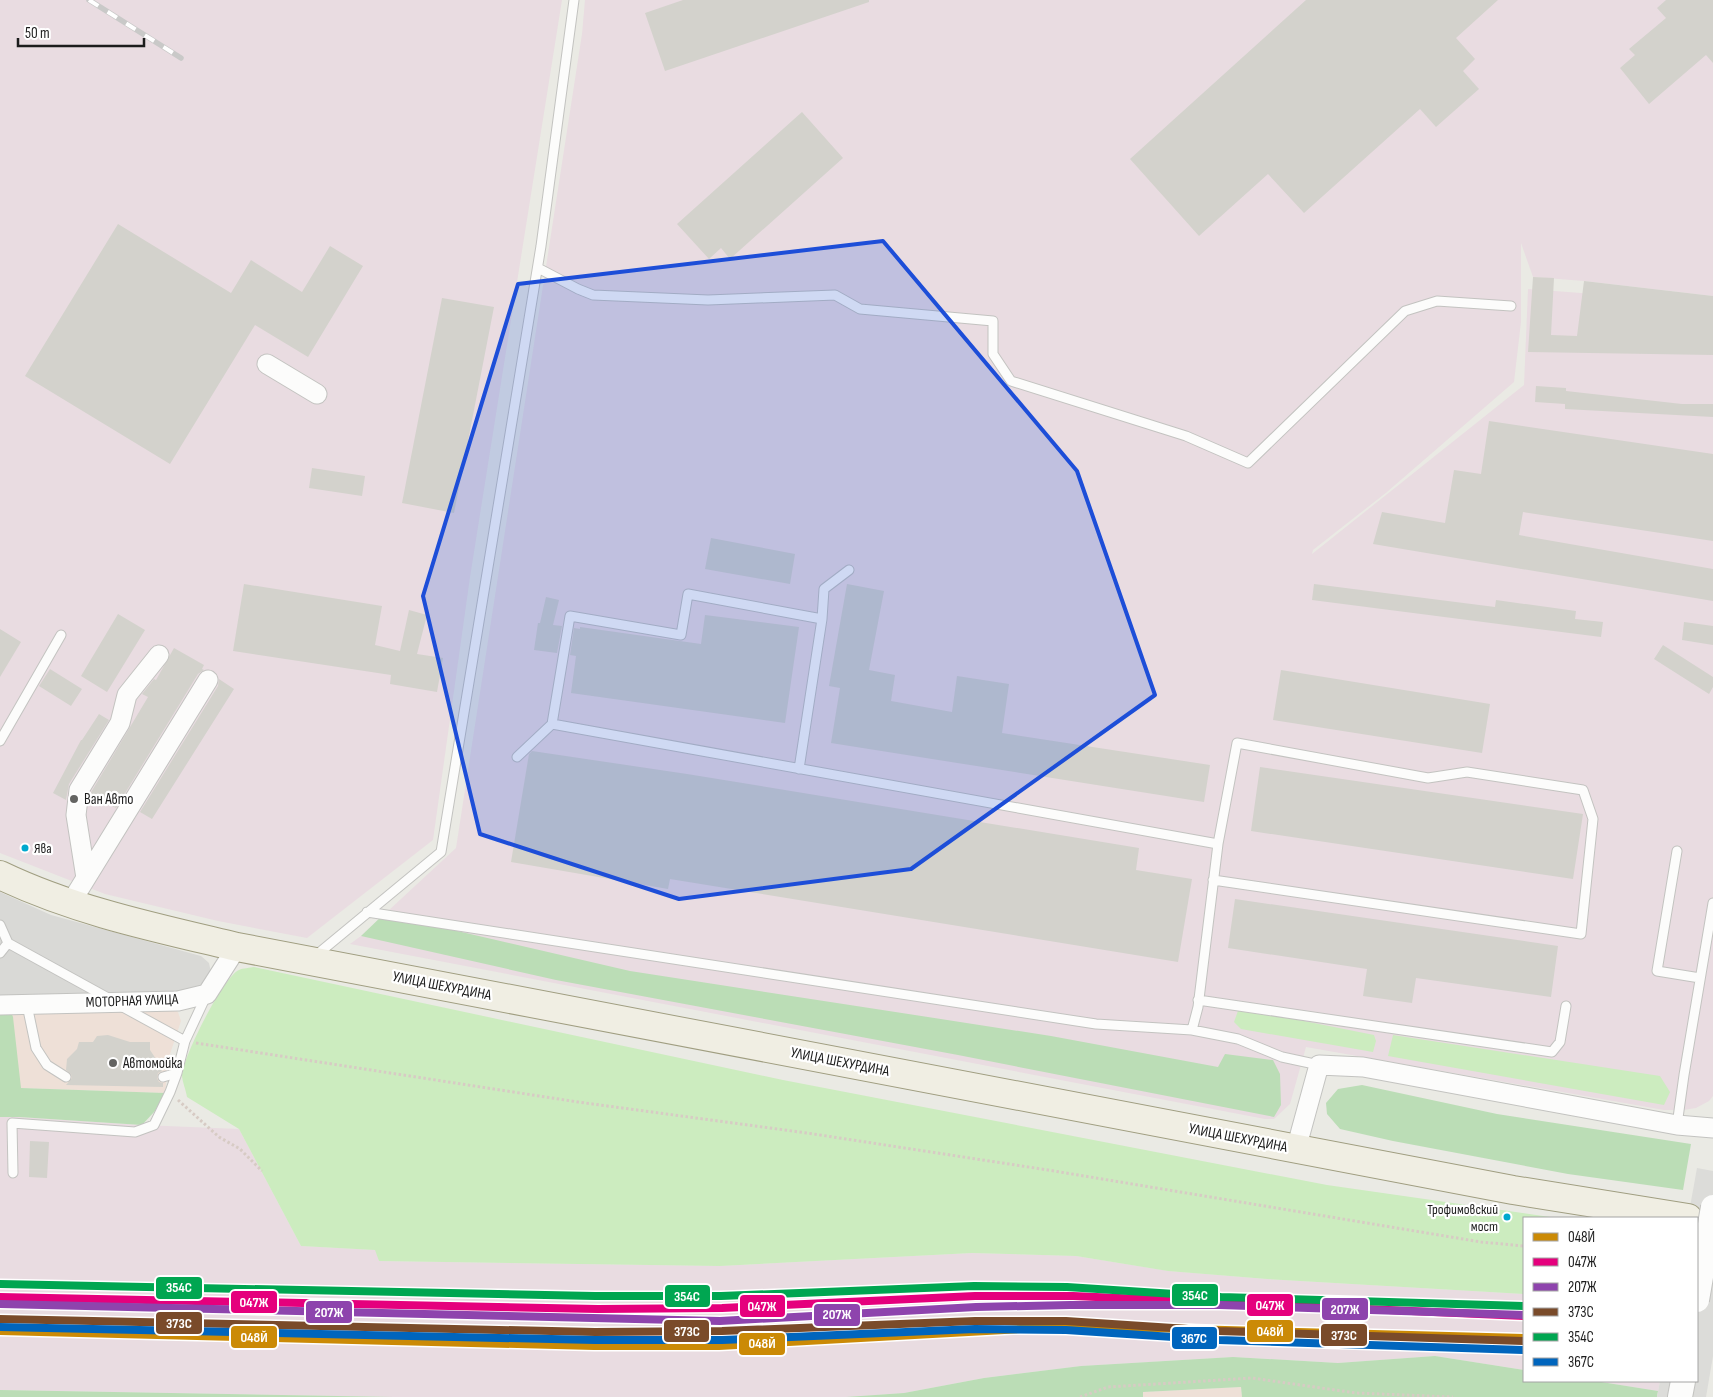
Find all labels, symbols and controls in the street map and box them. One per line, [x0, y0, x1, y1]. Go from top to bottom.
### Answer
scale bar [18, 15, 144, 47]
text: 50 m [25, 24, 50, 43]
place label: Ван Авто [84, 790, 134, 809]
marker: Ван Авто [68, 793, 80, 805]
place label: Ява [34, 840, 52, 857]
marker: Ява [20, 843, 30, 853]
street label: УЛИЦА ШЕХУРДИНА [391, 967, 494, 1005]
street label: МОТОРНАЯ УЛИЦА [85, 990, 179, 1012]
street label: УЛИЦА ШЕХУРДИНА [789, 1043, 892, 1081]
place label: Автомойка [122, 1054, 183, 1073]
marker: Автомойка [107, 1057, 119, 1069]
street label: УЛИЦА ШЕХУРДИНА [1187, 1119, 1290, 1157]
place label: Трофимовский мост [1427, 1201, 1498, 1235]
marker: Трофимовский мост [1502, 1212, 1512, 1222]
legend [1523, 1217, 1698, 1382]
text: 048Й [1568, 1228, 1595, 1247]
text: 047Ж [1568, 1253, 1597, 1272]
line badge: 354С [155, 1276, 203, 1300]
text: 207Ж [1568, 1278, 1597, 1297]
text: 354С [166, 1279, 192, 1296]
line badge: 354С [1171, 1283, 1219, 1307]
line badge: 354С [664, 1284, 711, 1308]
text: 354С [1182, 1287, 1208, 1304]
text: 354С [674, 1288, 700, 1305]
line badge: 047Ж [230, 1290, 278, 1314]
line badge: 047Ж [1246, 1293, 1294, 1317]
text: 047Ж [239, 1294, 269, 1311]
line badge: 047Ж [739, 1294, 786, 1318]
text: 047Ж [1255, 1297, 1285, 1314]
line badge: 207Ж [1321, 1297, 1369, 1321]
text: 047Ж [747, 1298, 777, 1315]
line badge: 207Ж [305, 1300, 353, 1324]
text: 207Ж [1331, 1301, 1359, 1318]
line badge: 207Ж [813, 1303, 861, 1327]
text: 373C [1568, 1303, 1594, 1322]
text: 207Ж [315, 1304, 343, 1321]
text: 207Ж [823, 1306, 851, 1323]
line badge: 373C [155, 1311, 203, 1335]
text: 373C [166, 1315, 192, 1332]
line badge: 373C [663, 1319, 710, 1343]
line badge: 048Й [1246, 1319, 1294, 1343]
text: 373C [674, 1323, 700, 1340]
text: 048Й [1256, 1323, 1284, 1340]
line badge: 373C [1320, 1323, 1368, 1347]
line badge: 048Й [230, 1325, 278, 1349]
line badge: 367С [1171, 1326, 1218, 1350]
text: 373C [1331, 1327, 1357, 1344]
text: 354С [1568, 1328, 1594, 1347]
text: 048Й [240, 1329, 268, 1346]
text: 367С [1181, 1330, 1207, 1347]
line badge: 048Й [738, 1332, 786, 1356]
text: 048Й [748, 1335, 776, 1352]
text: 367С [1568, 1353, 1594, 1372]

